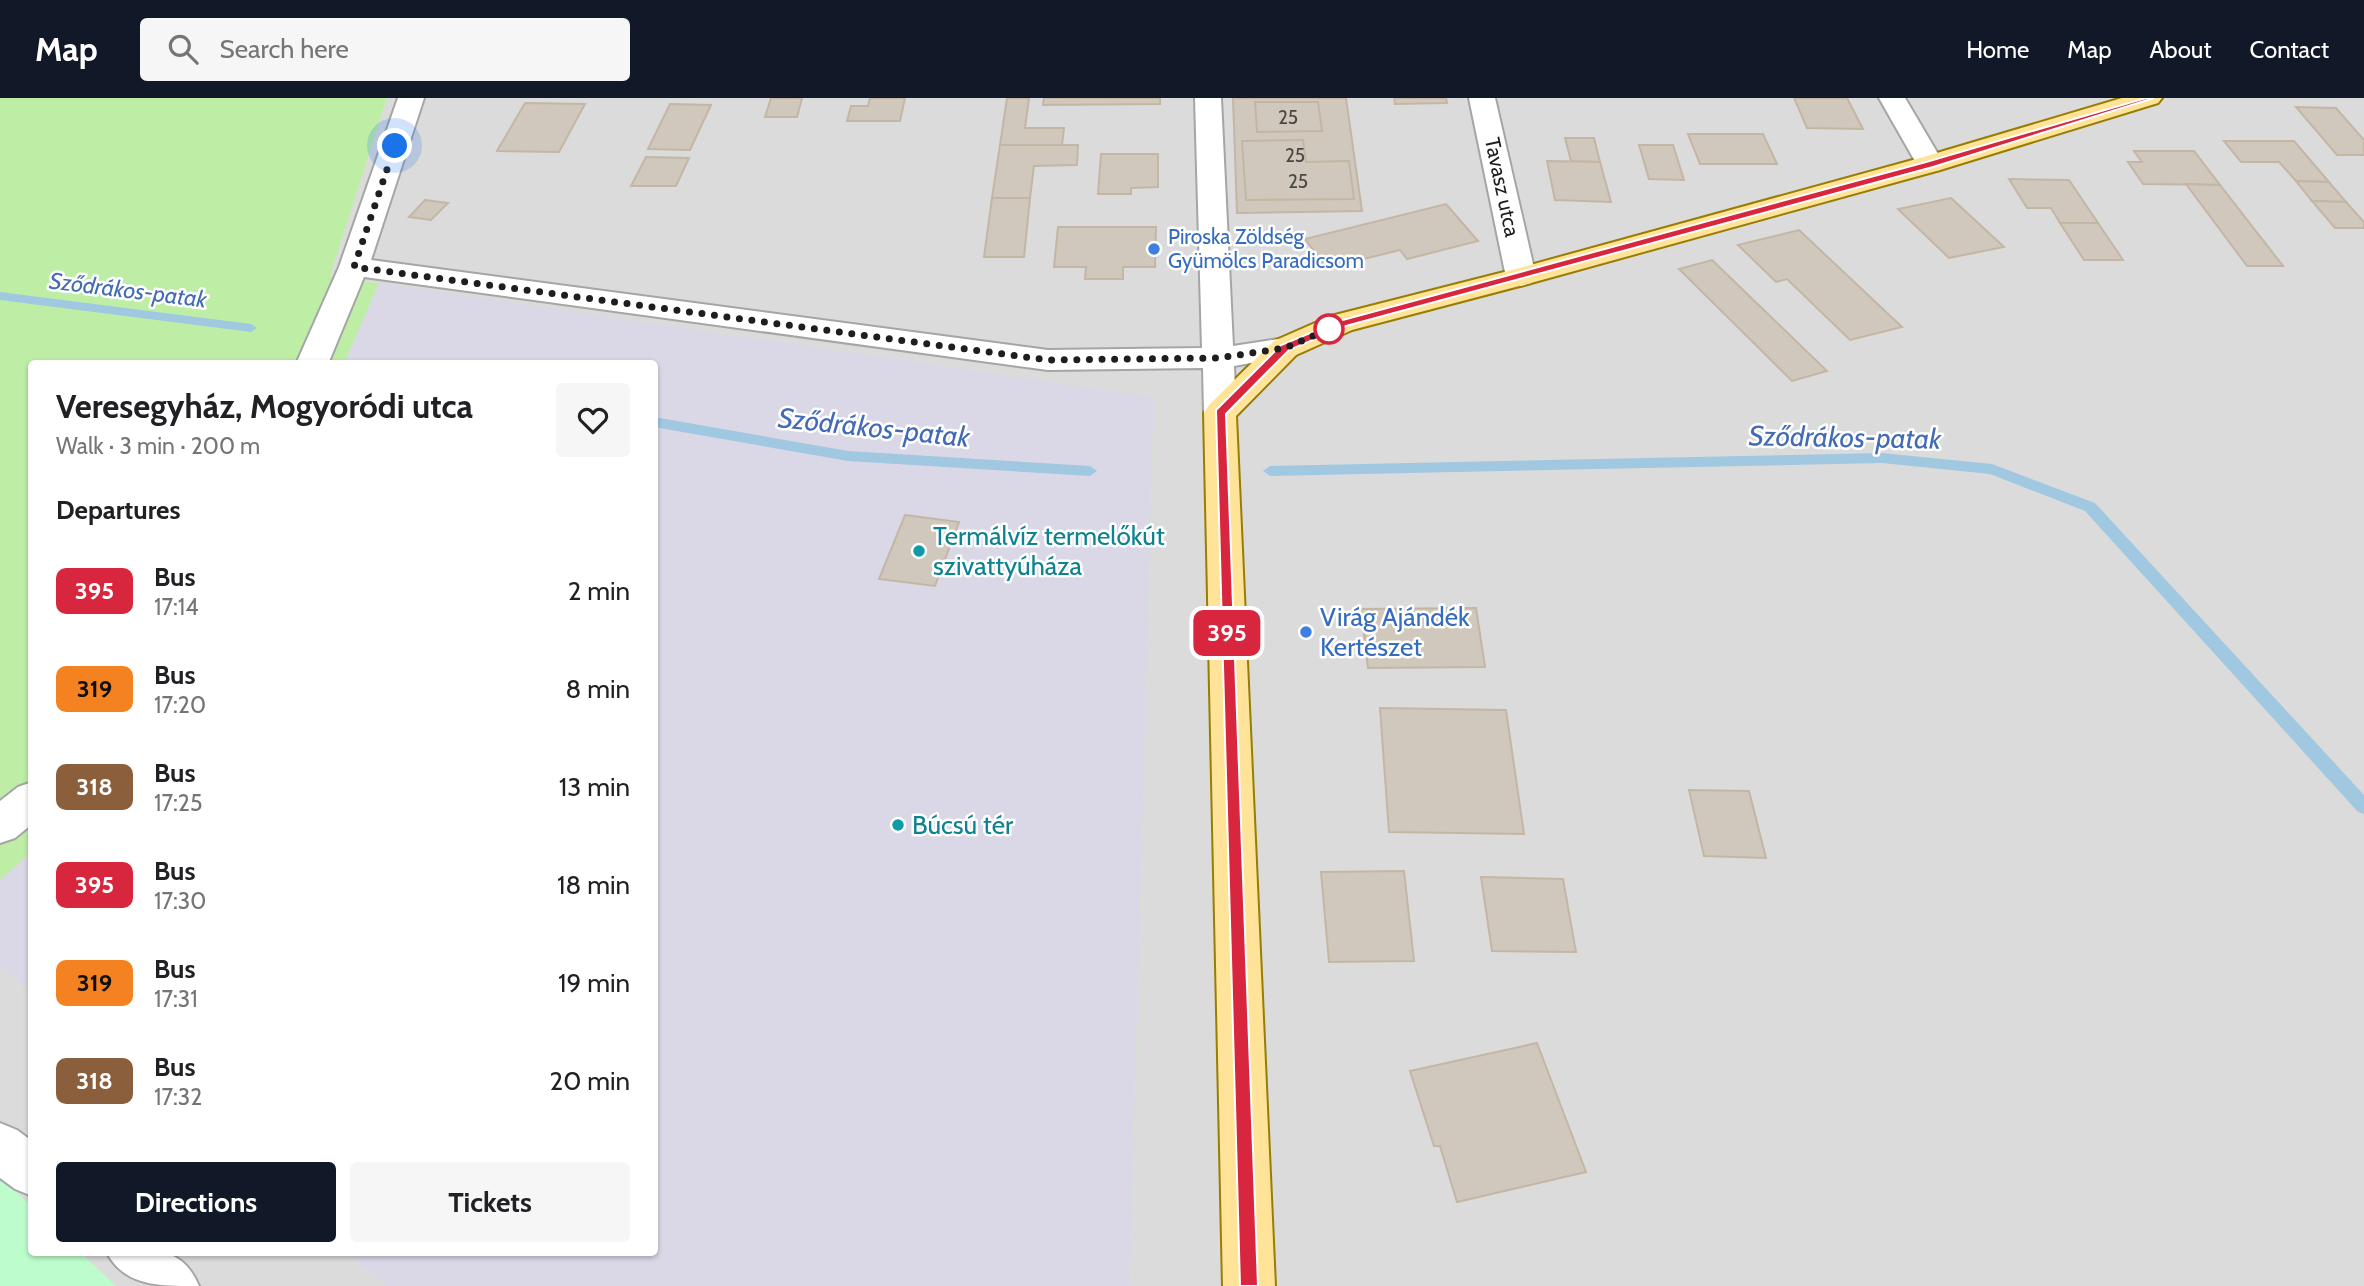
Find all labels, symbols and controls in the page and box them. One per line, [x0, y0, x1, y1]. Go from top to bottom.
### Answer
search box [140, 18, 630, 81]
text: Map [35, 29, 98, 69]
icon: search [164, 30, 202, 68]
text: Search here [220, 33, 349, 65]
text: Home [1966, 35, 2029, 64]
text: Map [2067, 35, 2112, 64]
text: About [2150, 35, 2212, 64]
text: Contact [2250, 35, 2329, 64]
house number: 25 [1278, 106, 1298, 129]
your location [377, 128, 412, 163]
street label: Tavasz utca [1480, 135, 1525, 239]
house number: 25 [1285, 144, 1305, 167]
house number: 25 [1288, 170, 1308, 193]
place label: Piroska Zöldség Gyümölcs Paradicsom [1168, 224, 1364, 273]
marker: Piroska Zöldség Gyümölcs Paradicsom [1146, 241, 1162, 257]
water label: Sződrákos-patak [48, 266, 209, 314]
unlabelled marker [1314, 314, 1344, 344]
button: heart [556, 383, 630, 457]
text: Veresegyház, Mogyoródi utca [56, 386, 473, 426]
water label: Sződrákos-patak [777, 400, 973, 454]
water label: Sződrákos-patak [1748, 418, 1943, 456]
text: Walk · 3 min · 200 m [56, 432, 260, 460]
text: Departures [56, 494, 180, 526]
place label: Termálvíz termelőkút szivattyúháza [933, 520, 1165, 582]
marker: Termálvíz termelőkút szivattyúháza [911, 543, 927, 559]
text: Bus [154, 561, 195, 593]
text: 2 min [568, 575, 630, 607]
text: 395 [75, 576, 114, 605]
text: 17:14 [154, 593, 199, 621]
place label: Virág Ajándék Kertészet [1320, 601, 1470, 663]
line badge: 395 [1187, 610, 1267, 656]
text: 395 [1207, 618, 1247, 647]
marker: Virág Ajándék Kertészet [1298, 624, 1314, 640]
text: Bus [154, 659, 195, 691]
text: 8 min [566, 673, 630, 705]
text: 319 [77, 674, 112, 703]
text: 17:20 [154, 691, 206, 719]
text: Bus [154, 757, 195, 789]
text: 13 min [559, 771, 630, 803]
text: 318 [76, 772, 113, 801]
text: 17:25 [154, 789, 202, 817]
place label: Búcsú tér [912, 809, 1014, 841]
marker: Búcsú tér [890, 817, 906, 833]
text: Bus [154, 855, 195, 887]
text: 18 min [557, 869, 630, 901]
text: 395 [75, 870, 114, 899]
text: 17:30 [154, 887, 206, 915]
text: Bus [154, 953, 195, 985]
text: 19 min [558, 967, 630, 999]
text: 319 [77, 968, 112, 997]
text: 17:31 [154, 985, 198, 1013]
text: Bus [154, 1051, 195, 1083]
text: 20 min [550, 1065, 630, 1097]
text: 318 [76, 1066, 113, 1095]
text: 17:32 [154, 1083, 202, 1111]
button: Directions [56, 1162, 336, 1242]
button: Tickets [350, 1162, 630, 1242]

